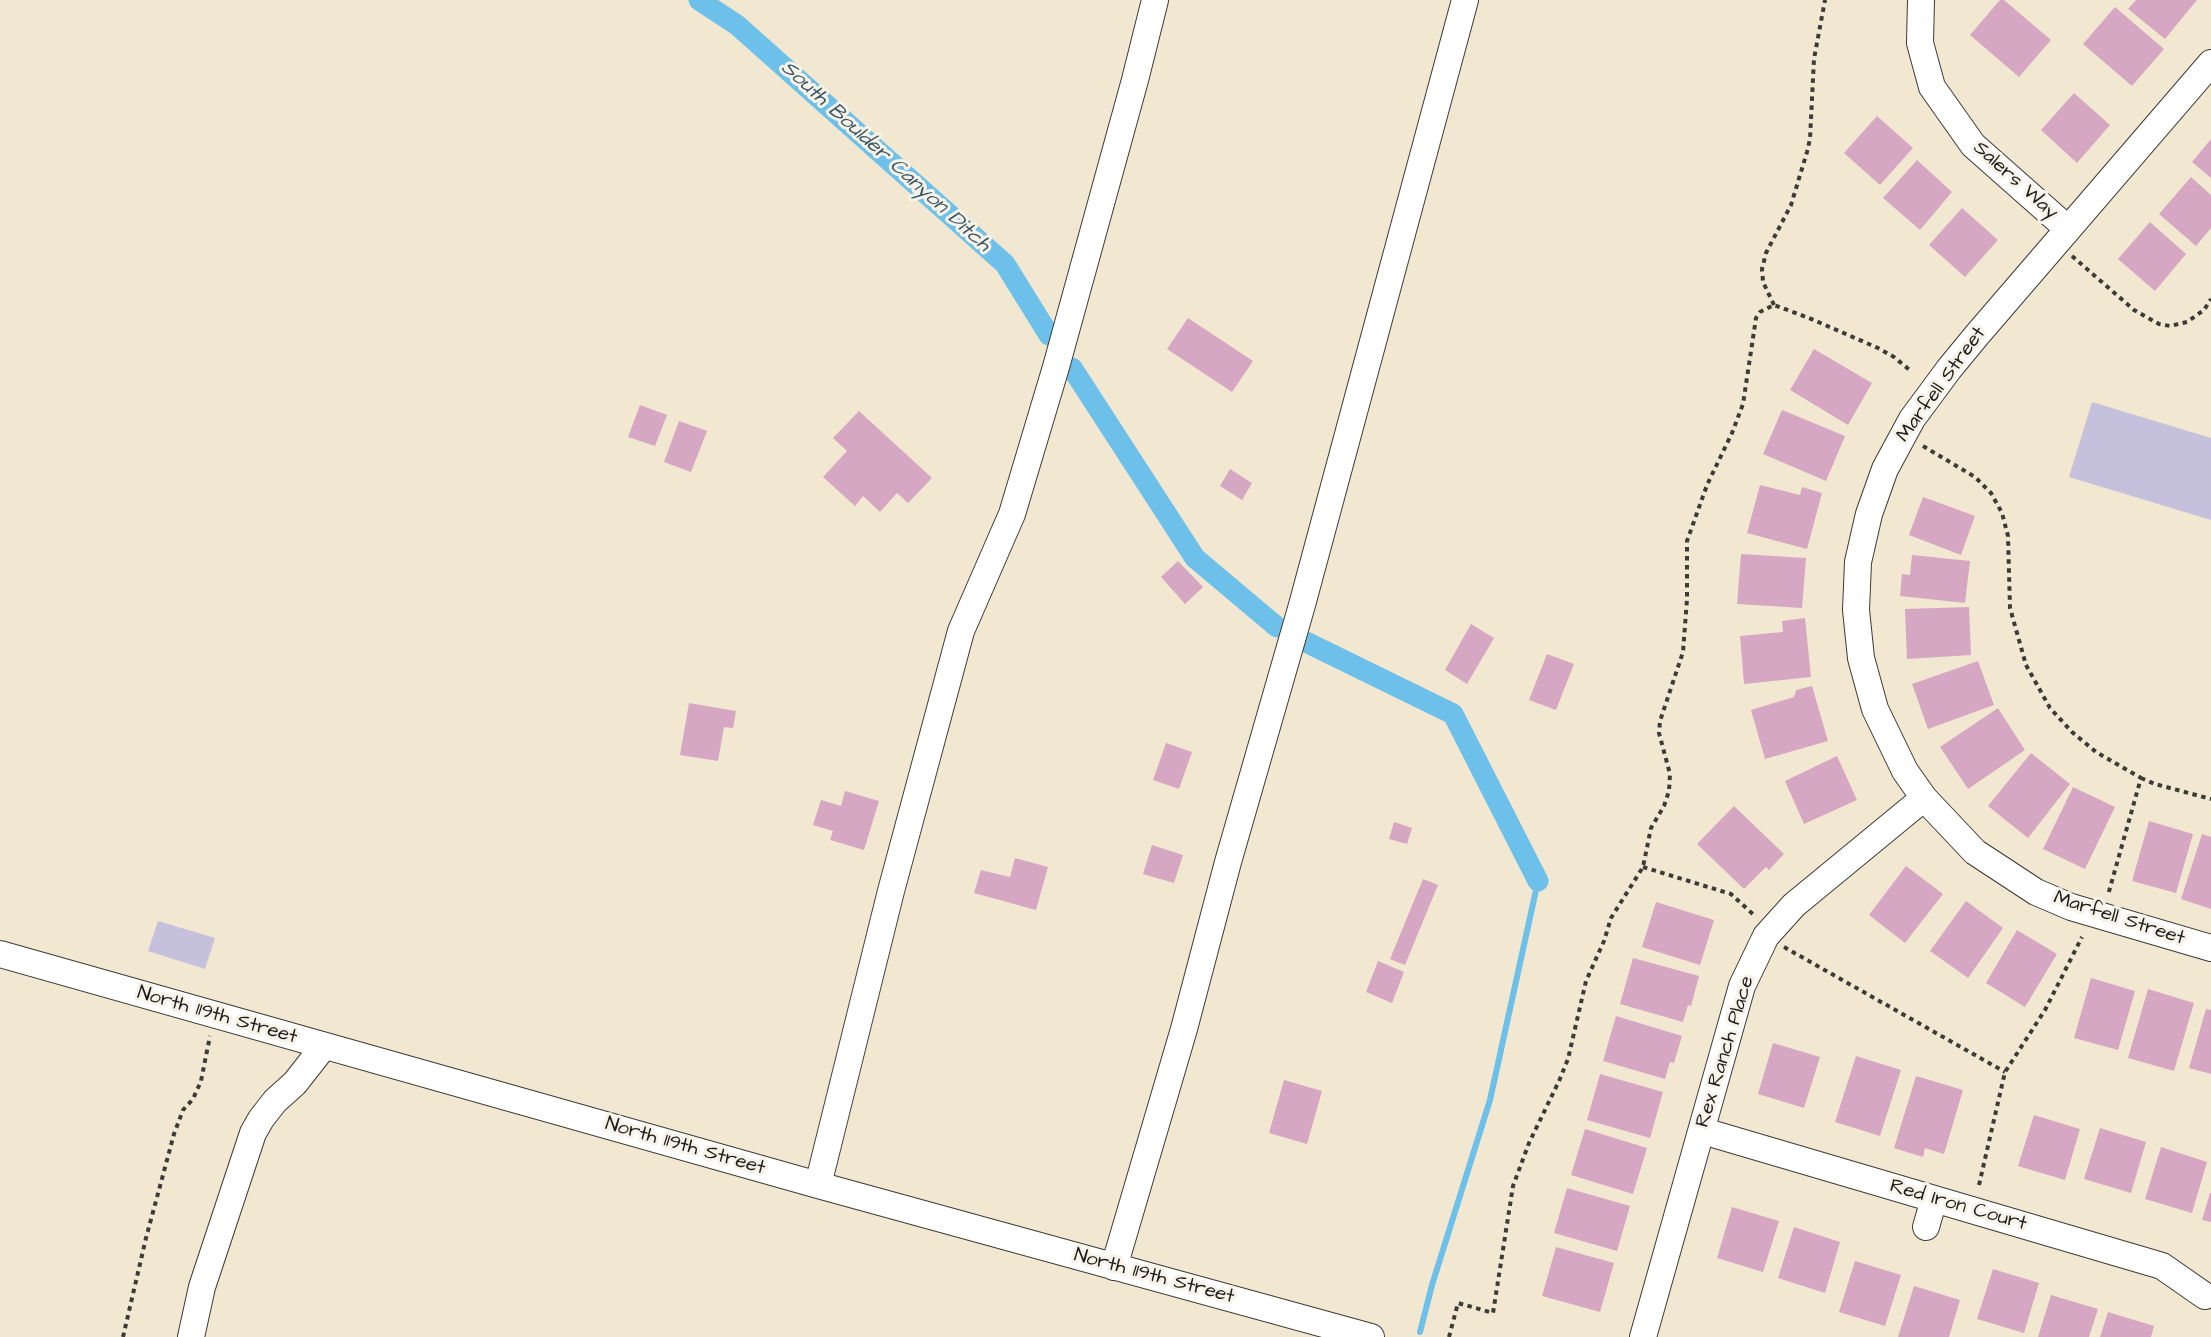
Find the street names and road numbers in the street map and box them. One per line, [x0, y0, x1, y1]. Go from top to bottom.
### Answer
street label: Salers Way [1968, 137, 2062, 225]
street label: Marfell Street [1892, 323, 1992, 447]
street label: Marfell Street [2050, 887, 2188, 951]
street label: Rex Ranch Place [1692, 973, 1760, 1131]
street label: North 119th Street [134, 982, 300, 1050]
street label: North 119th Street [602, 1113, 768, 1181]
street label: Red Iron Court [1887, 1175, 2029, 1237]
street label: North 119th Street [1071, 1244, 1237, 1310]

